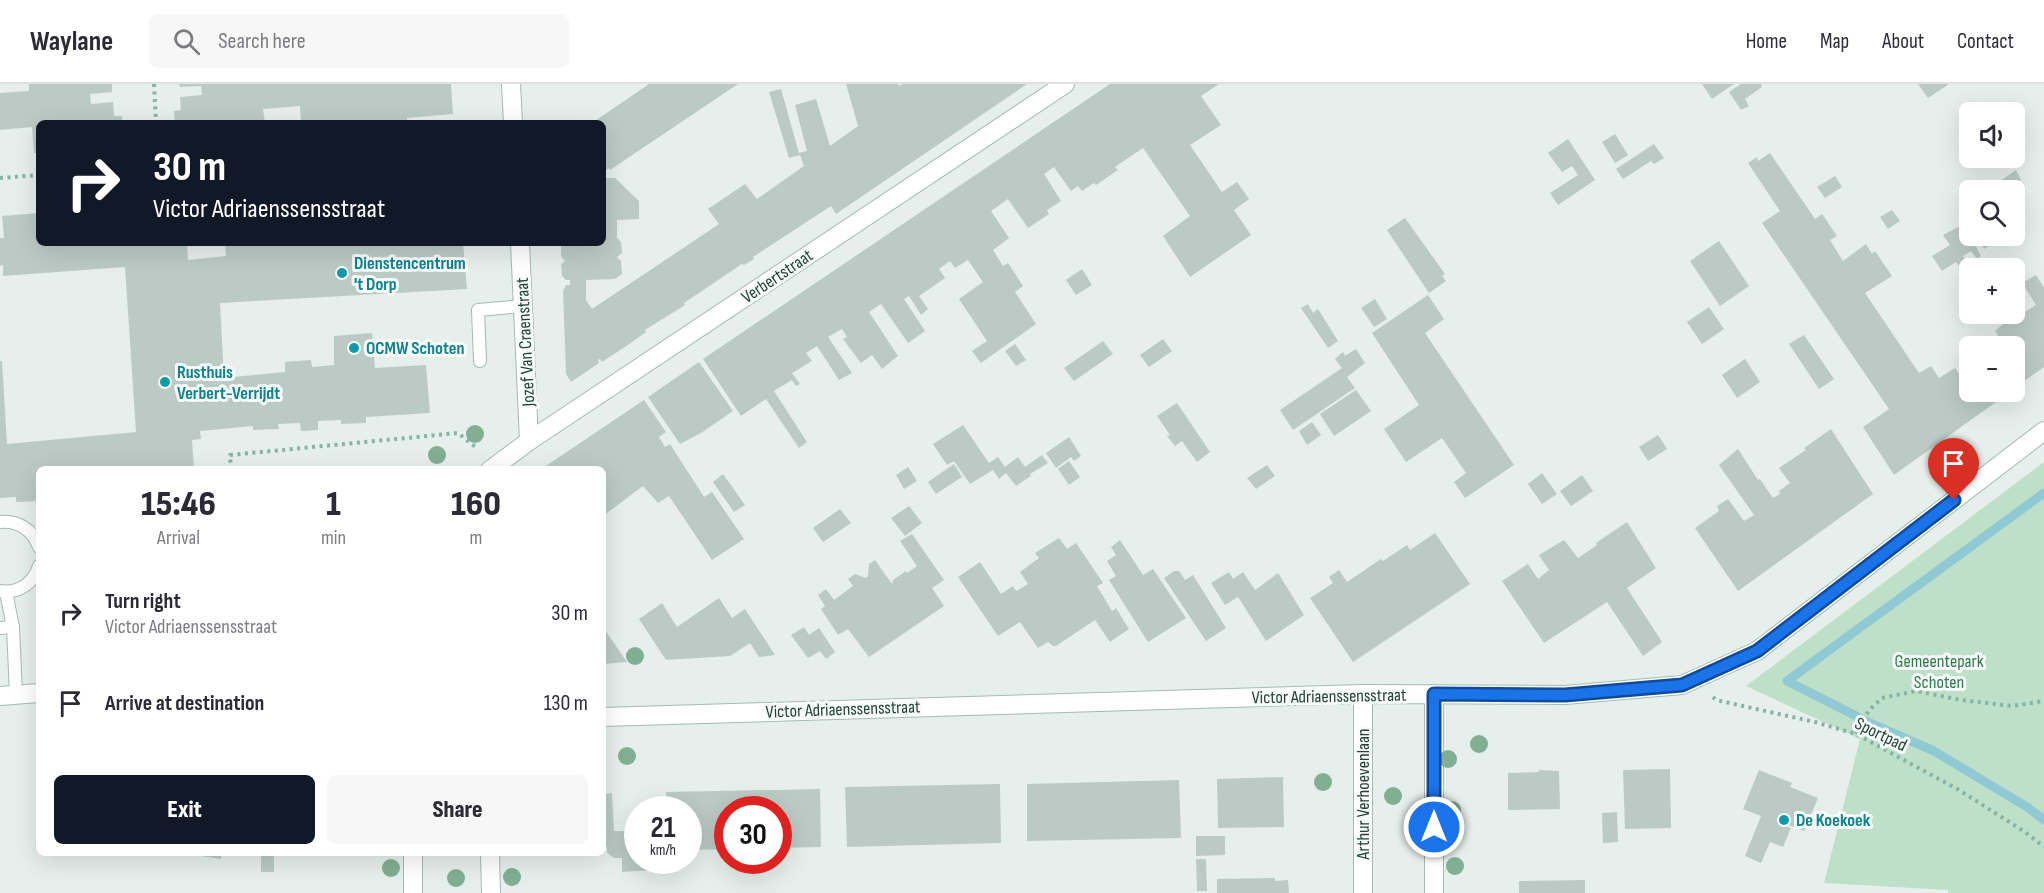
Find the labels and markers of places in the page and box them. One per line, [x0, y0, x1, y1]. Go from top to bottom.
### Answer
place label: Dienstencentrum 't Dorp [354, 253, 466, 295]
marker: Dienstencentrum 't Dorp [335, 266, 349, 280]
place label: OCMW Schoten [366, 338, 464, 359]
marker: OCMW Schoten [347, 341, 361, 355]
place label: Rusthuis Verbert-Verrijdt [177, 362, 280, 404]
marker: Rusthuis Verbert-Verrijdt [158, 375, 172, 389]
pin [1928, 438, 1979, 500]
place label: De Koekoek [1796, 810, 1871, 831]
marker: De Koekoek [1777, 813, 1791, 827]

